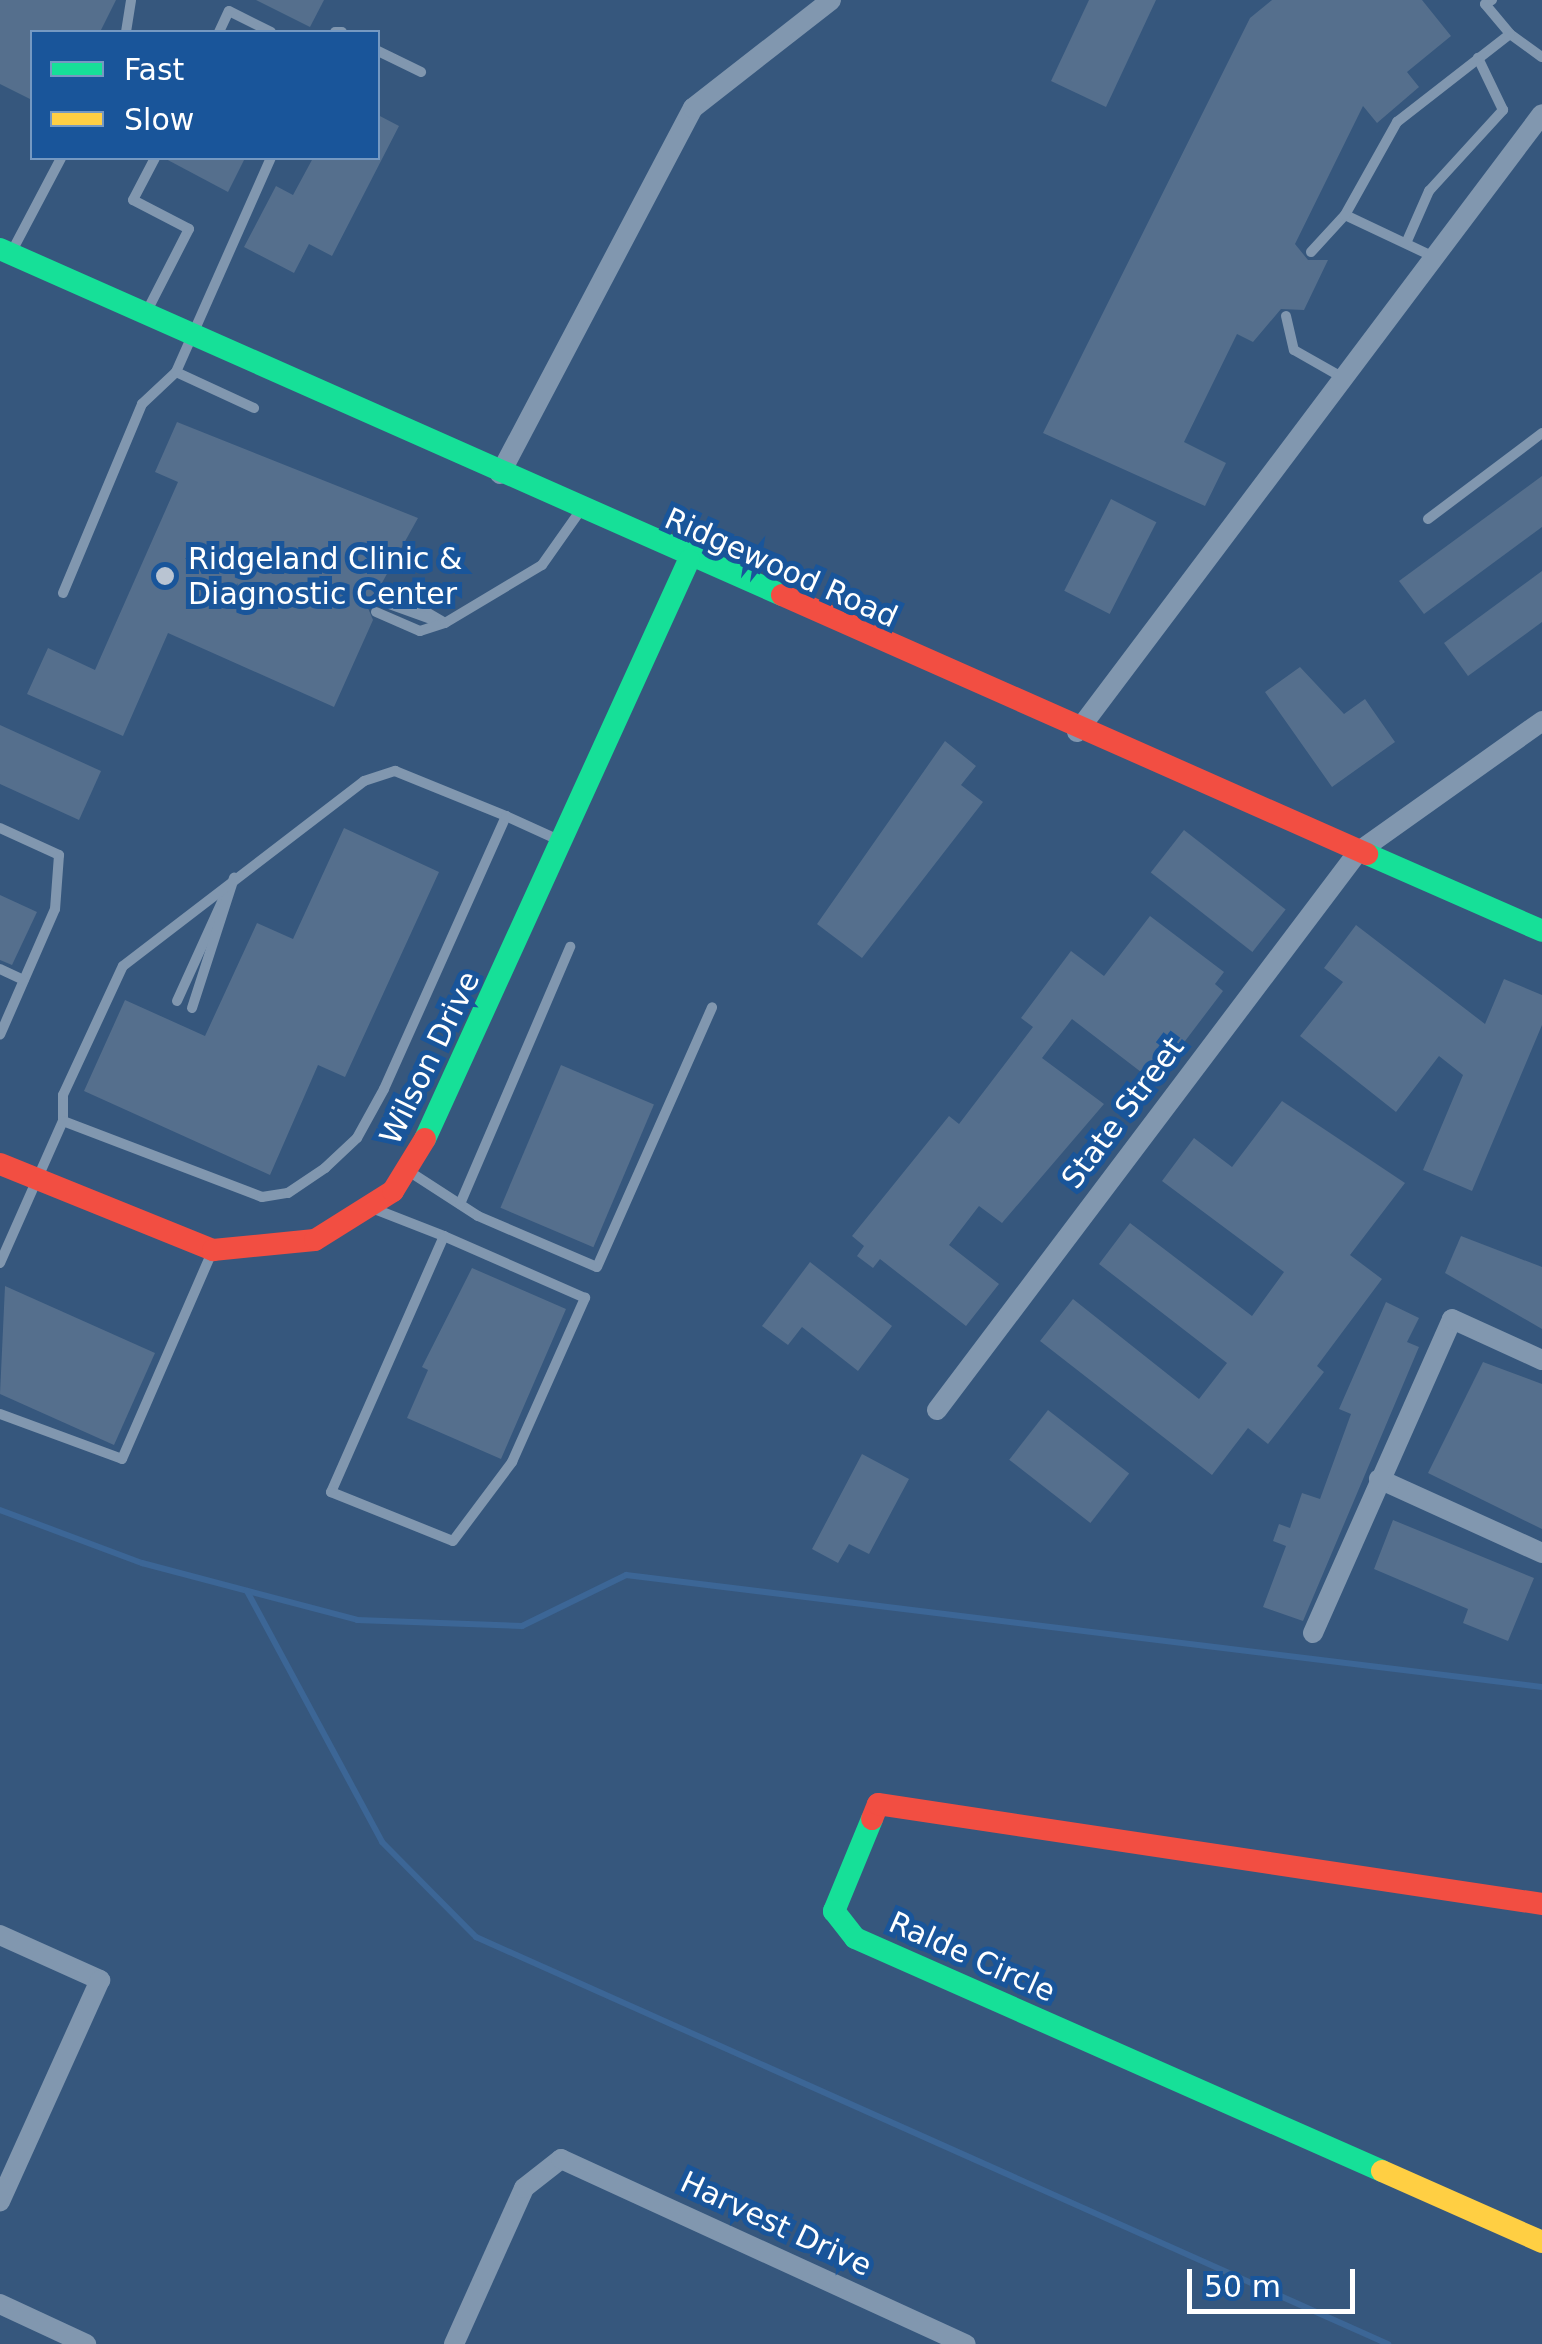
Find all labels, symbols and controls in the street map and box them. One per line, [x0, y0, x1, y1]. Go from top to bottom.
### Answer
legend [30, 30, 380, 160]
text: Fast [124, 52, 184, 87]
text: Slow [124, 102, 194, 137]
street label: Ridgewood Road [659, 501, 903, 635]
place label: Ridgeland Clinic & Diagnostic Center [188, 541, 462, 612]
marker: Ridgeland Clinic & Diagnostic Center [152, 563, 178, 589]
street label: Wilson Drive [373, 966, 487, 1150]
street label: State Street [1054, 1030, 1192, 1196]
street label: Ralde Circle [883, 1904, 1061, 2010]
street label: Harvest Drive [675, 2164, 877, 2284]
scale bar [1192, 2249, 1360, 2311]
text: 50 m [1204, 2269, 1281, 2304]

